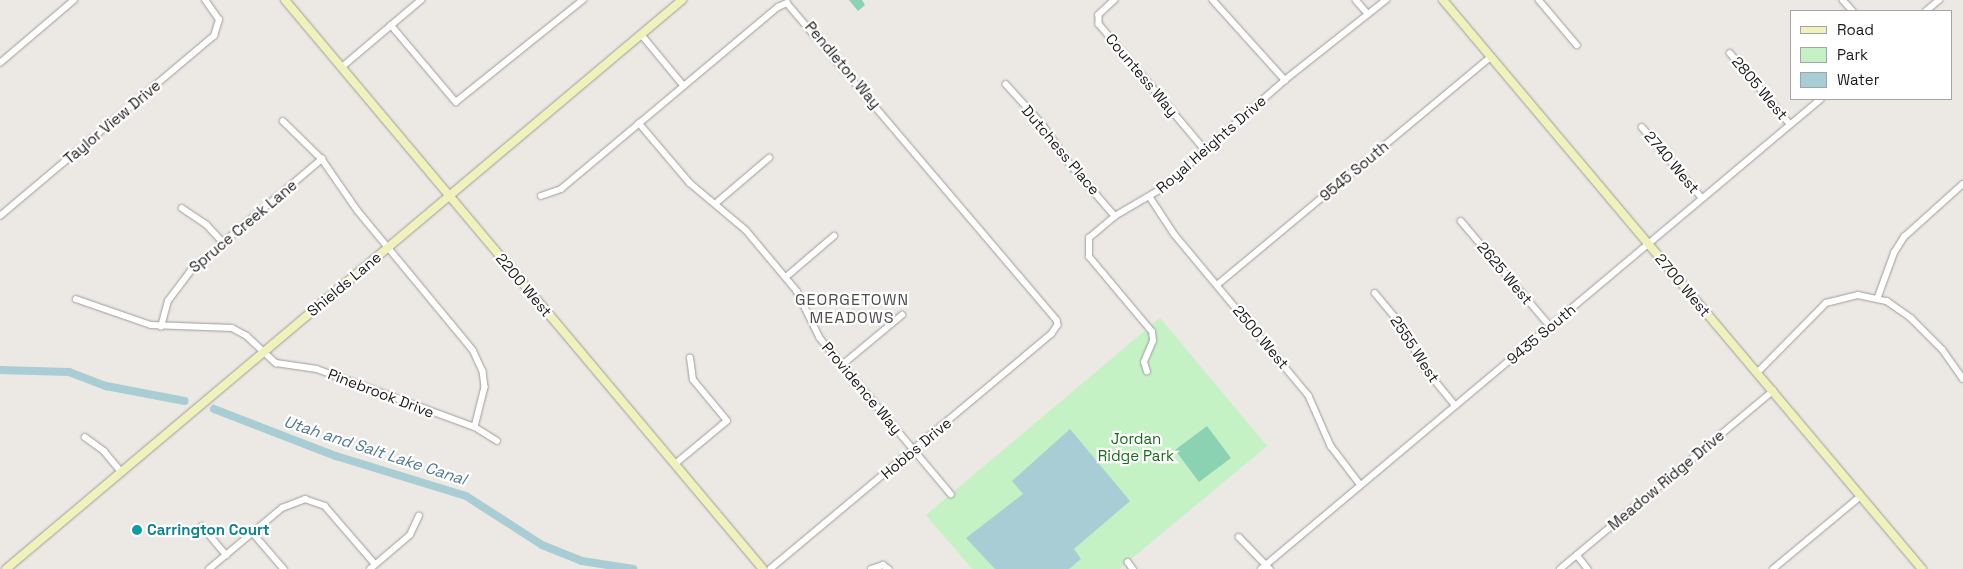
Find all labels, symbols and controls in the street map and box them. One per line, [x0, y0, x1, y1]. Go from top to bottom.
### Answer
legend [1790, 10, 1953, 100]
street label: Pendleton Way [801, 18, 885, 112]
text: Road [1837, 20, 1874, 39]
street label: Countess Way [1102, 30, 1182, 120]
text: Park [1837, 45, 1868, 64]
street label: 2805 West [1728, 53, 1792, 123]
text: Water [1837, 70, 1879, 89]
street label: Taylor View Drive [60, 76, 164, 168]
street label: Royal Heights Drive [1152, 91, 1270, 197]
street label: Dutchess Place [1018, 102, 1104, 198]
street label: 2740 West [1641, 127, 1703, 197]
street label: 9545 South [1316, 137, 1392, 205]
street label: Spruce Creek Lane [186, 176, 300, 276]
street label: 2625 West [1474, 238, 1536, 308]
street label: Shields Lane [303, 248, 385, 320]
street label: 2200 West [492, 249, 556, 321]
street label: 2700 West [1651, 250, 1715, 320]
district label: GEORGETOWN MEADOWS [794, 290, 910, 328]
street label: 9435 South [1503, 300, 1579, 368]
street label: 2500 West [1229, 302, 1293, 372]
street label: 2555 West [1387, 312, 1443, 386]
street label: Providence Way [818, 338, 906, 438]
street label: Pinebrook Drive [325, 364, 437, 422]
water label: Utah and Salt Lake Canal [281, 412, 469, 490]
street label: Hobbs Drive [877, 413, 955, 483]
street label: Meadow Ridge Drive [1604, 426, 1728, 534]
park label: Jordan Ridge Park [1098, 429, 1174, 464]
place label: Carrington Court [147, 521, 270, 539]
marker: Carrington Court [131, 524, 143, 536]

